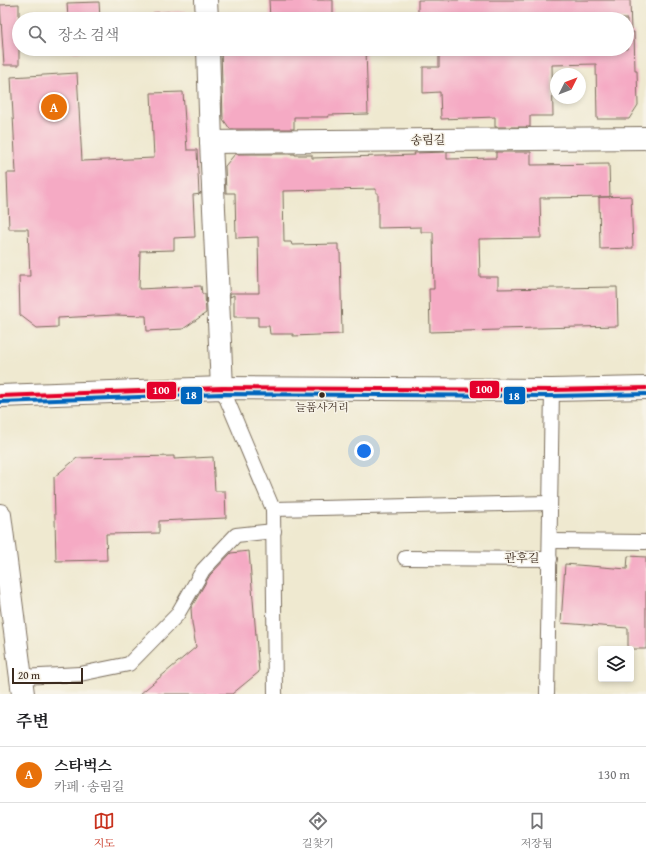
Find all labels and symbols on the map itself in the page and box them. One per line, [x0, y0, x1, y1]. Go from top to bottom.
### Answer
north arrow [550, 68, 586, 104]
pin: A [41, 92, 67, 122]
street label: 송림길 [410, 131, 446, 148]
line badge: 100 [469, 380, 500, 399]
line badge: 100 [146, 381, 177, 400]
text: 100 [475, 381, 493, 397]
text: 100 [152, 382, 170, 398]
line badge: 18 [180, 386, 203, 405]
line badge: 18 [503, 386, 526, 405]
text: 18 [185, 387, 197, 403]
text: 18 [508, 388, 520, 404]
marker: 늘품사거리 [317, 390, 327, 400]
place label: 늘품사거리 [295, 399, 349, 415]
your location [354, 441, 374, 461]
street label: 관후길 [505, 549, 539, 566]
scale bar [12, 666, 83, 685]

